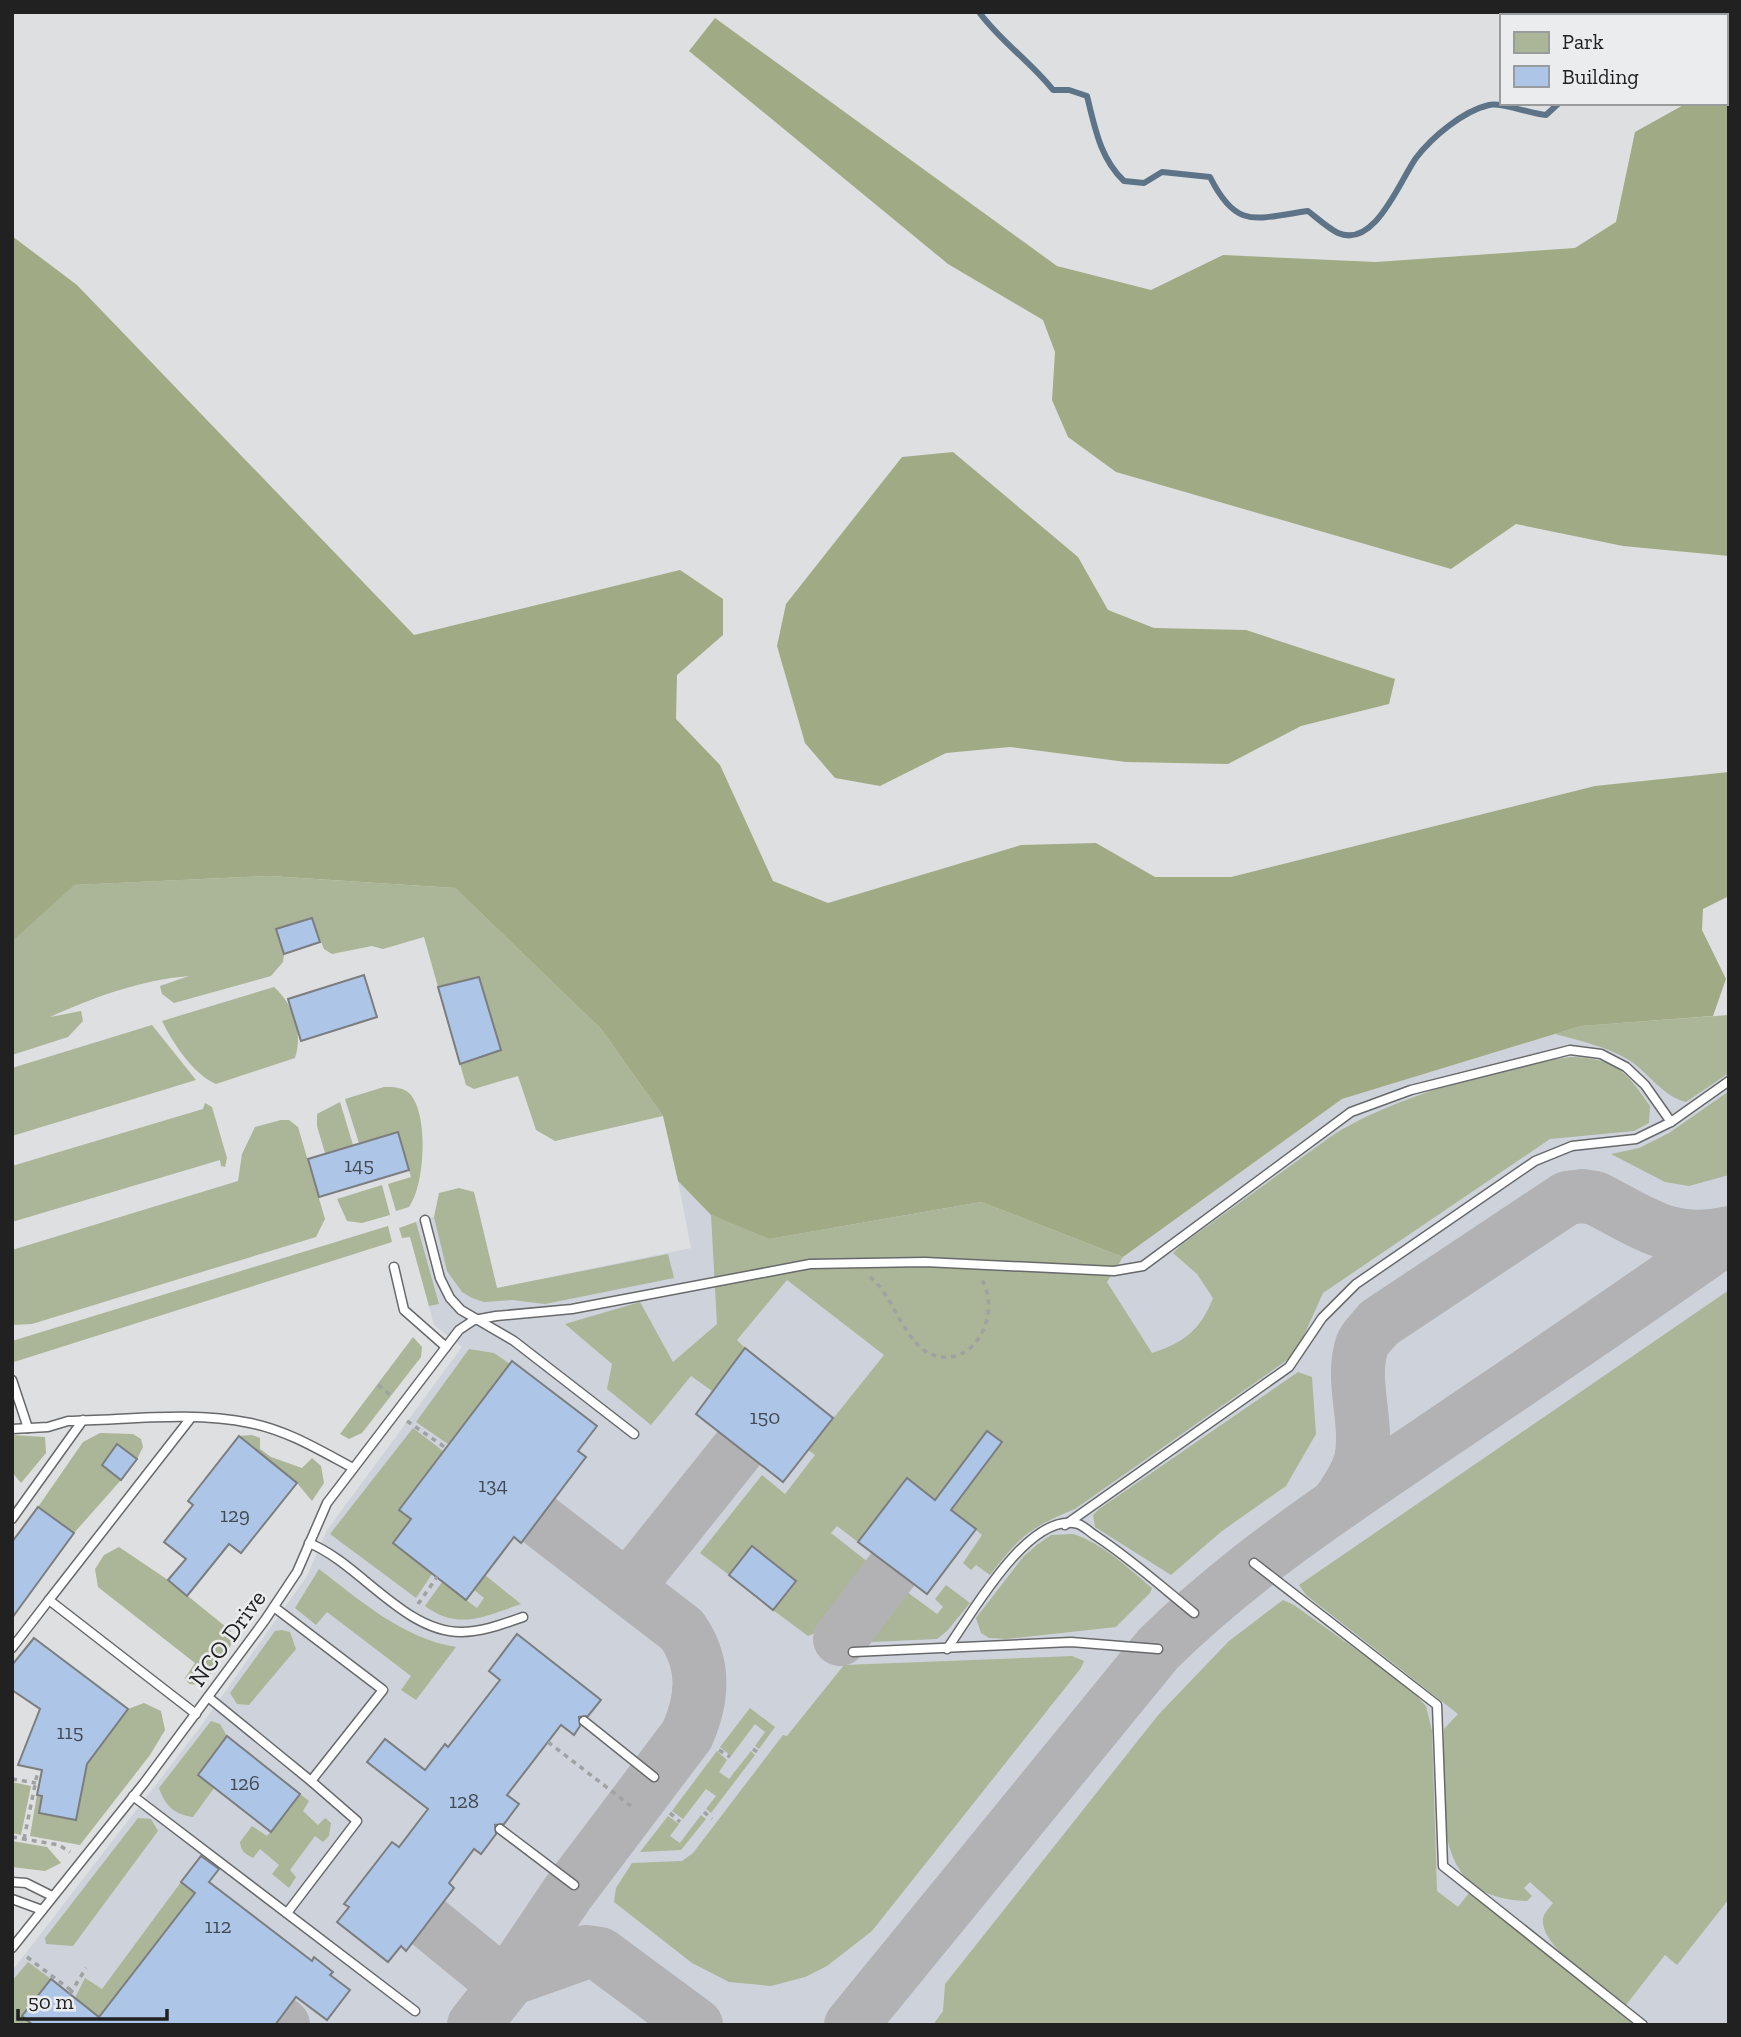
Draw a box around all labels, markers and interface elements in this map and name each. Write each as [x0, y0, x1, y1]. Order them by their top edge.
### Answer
legend [1500, 14, 1727, 105]
text: Park [1562, 29, 1604, 54]
text: Building [1562, 64, 1639, 89]
house number: 145 [344, 1152, 374, 1177]
house number: 150 [750, 1404, 780, 1429]
house number: 134 [478, 1472, 508, 1497]
house number: 129 [220, 1502, 250, 1527]
street label: NCO Drive [182, 1584, 272, 1692]
house number: 115 [57, 1719, 83, 1744]
house number: 126 [230, 1770, 260, 1795]
house number: 128 [449, 1788, 479, 1813]
house number: 112 [205, 1913, 232, 1938]
scale bar [18, 1978, 166, 2022]
text: 50 m [28, 1989, 74, 2014]

